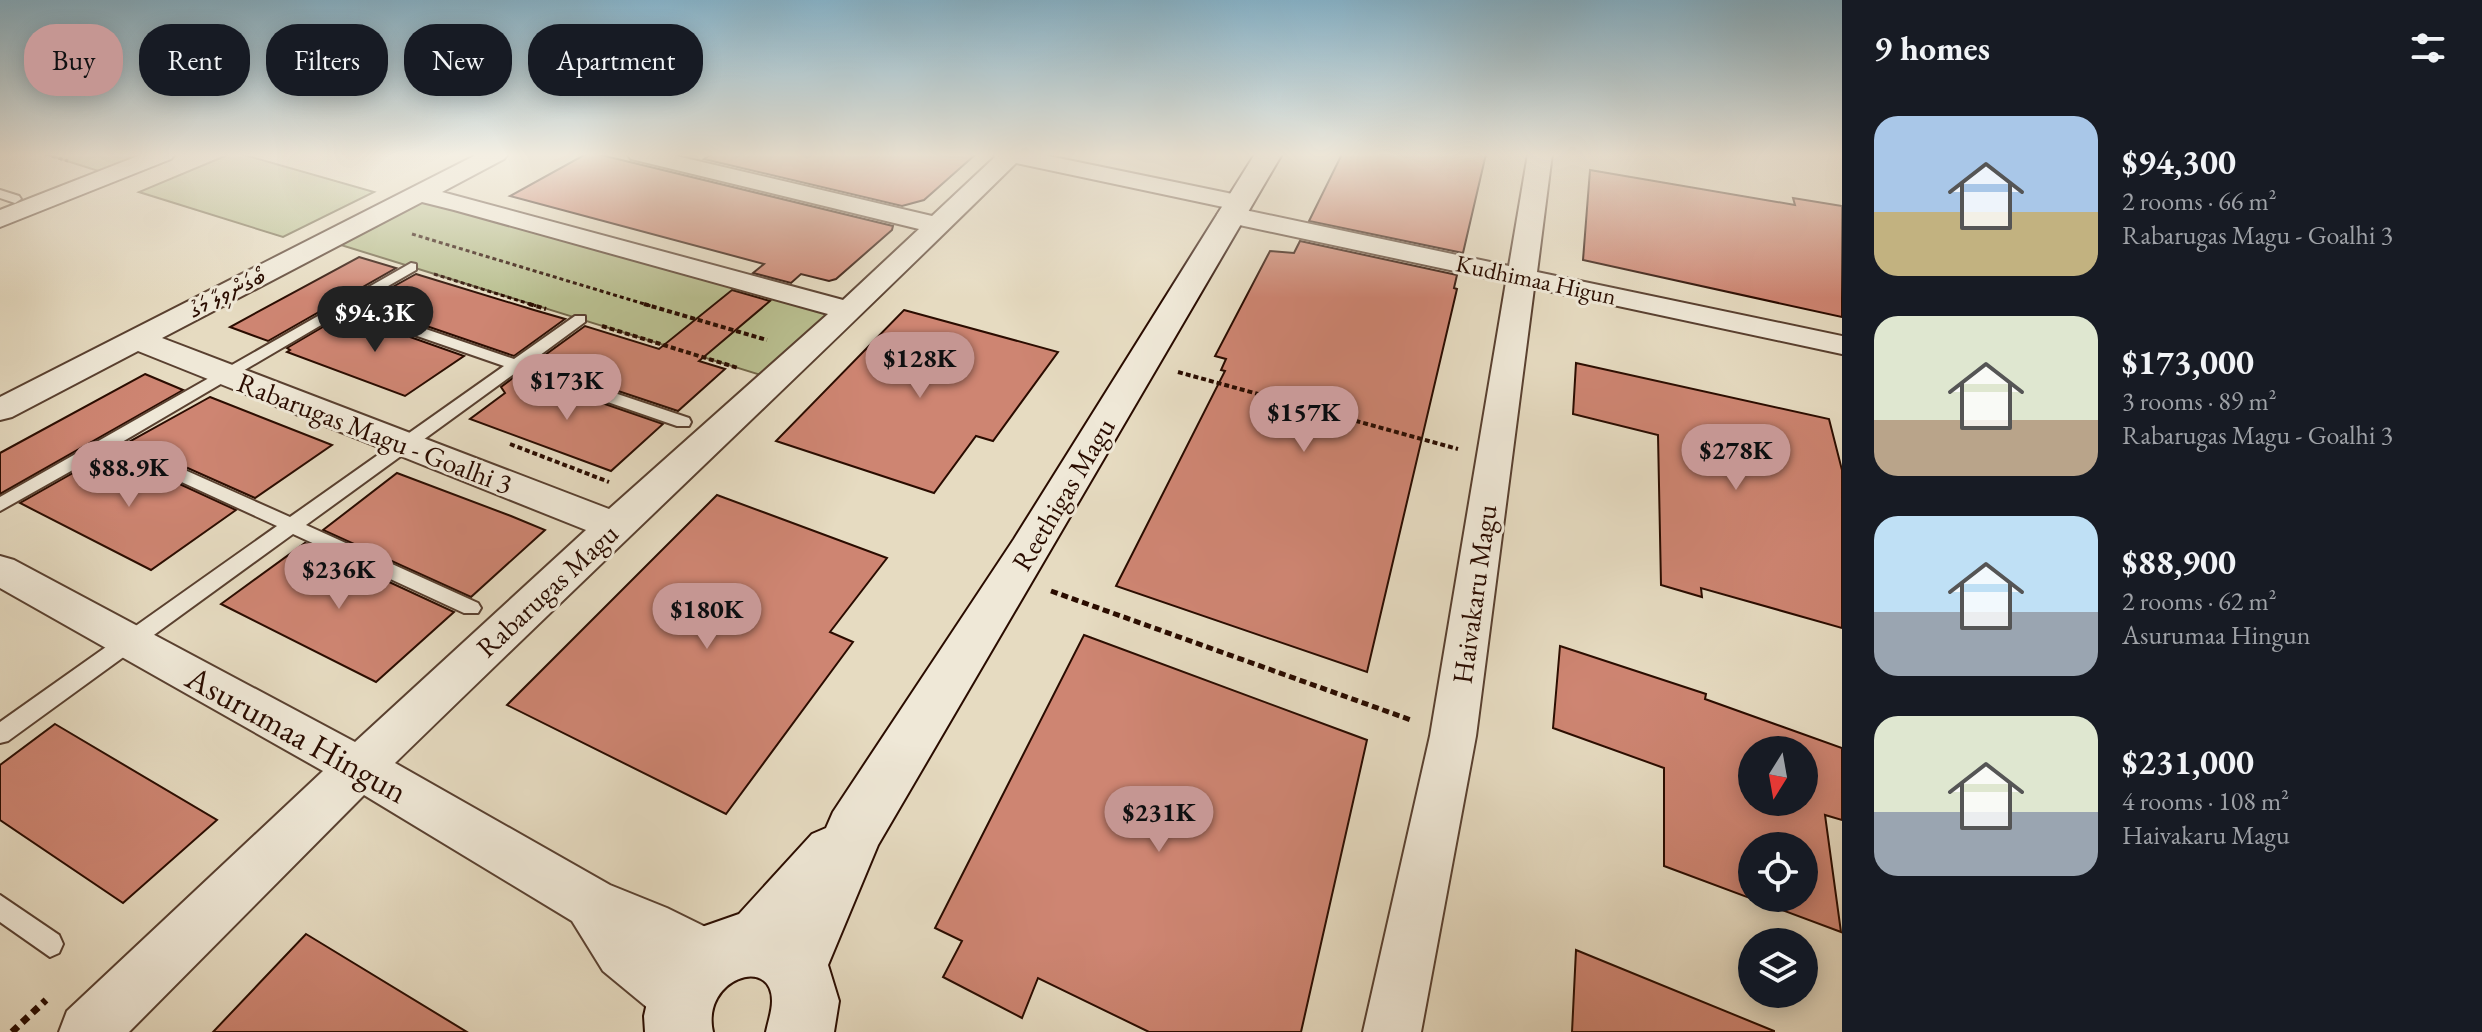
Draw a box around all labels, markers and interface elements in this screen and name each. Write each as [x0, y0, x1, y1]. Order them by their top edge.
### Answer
chip: Buy [24, 24, 123, 96]
chip: Rent [139, 24, 250, 96]
chip: Filters [266, 24, 388, 96]
chip: New [404, 24, 512, 96]
chip: Apartment [528, 24, 703, 96]
text: 9 homes [1874, 26, 1990, 70]
icon: filters [2406, 26, 2450, 70]
text: $94,300 [2122, 140, 2236, 184]
icon: home [1938, 148, 2034, 244]
text: 2 rooms · 66 m² [2122, 184, 2277, 218]
text: Rabarugas Magu - Goalhi 3 [2122, 218, 2393, 252]
street label: Kudhimaa Higun [1453, 247, 1619, 312]
street label: ބޯގަންވިލާ މަގު [182, 260, 271, 326]
pin: $94.3K [310, 286, 440, 354]
text: $94.3K [335, 295, 415, 329]
pin: $128K [864, 332, 976, 400]
text: $173,000 [2122, 340, 2254, 384]
text: $128K [883, 341, 957, 375]
icon: home [1938, 348, 2034, 444]
pin: $173K [511, 354, 623, 422]
text: $173K [530, 363, 604, 397]
street label: Rabarugas Magu - Goalhi 3 [232, 364, 518, 502]
text: 3 rooms · 89 m² [2122, 384, 2277, 418]
pin: $157K [1248, 386, 1360, 454]
text: $157K [1267, 395, 1341, 429]
street label: Reethigas Magu [1003, 411, 1123, 577]
text: Rabarugas Magu - Goalhi 3 [2122, 418, 2393, 452]
pin: $278K [1680, 424, 1792, 492]
text: $278K [1699, 433, 1773, 467]
pin: $88.9K [64, 441, 194, 509]
text: $88.9K [89, 450, 169, 484]
street label: Haivakaru Magu [1444, 502, 1504, 686]
street label: Rabarugas Magu [469, 515, 626, 665]
text: $88,900 [2122, 540, 2236, 584]
pin: $236K [283, 543, 395, 611]
icon: home [1938, 548, 2034, 644]
text: $236K [302, 552, 376, 586]
pin: $180K [651, 583, 763, 651]
text: 2 rooms · 62 m² [2122, 584, 2277, 618]
text: $180K [670, 592, 744, 626]
text: Asurumaa Hingun [2122, 618, 2311, 652]
street label: Asurumaa Hingun [178, 655, 416, 813]
north arrow [1738, 736, 1818, 816]
map controls [1738, 736, 1818, 1008]
text: $231,000 [2122, 740, 2254, 784]
icon: home [1938, 748, 2034, 844]
text: 4 rooms · 108 m² [2122, 784, 2289, 818]
pin: $231K [1103, 786, 1215, 854]
text: $231K [1122, 795, 1196, 829]
text: Haivakaru Magu [2122, 818, 2290, 852]
button: locate [1738, 832, 1818, 912]
button: layers [1738, 928, 1818, 1008]

